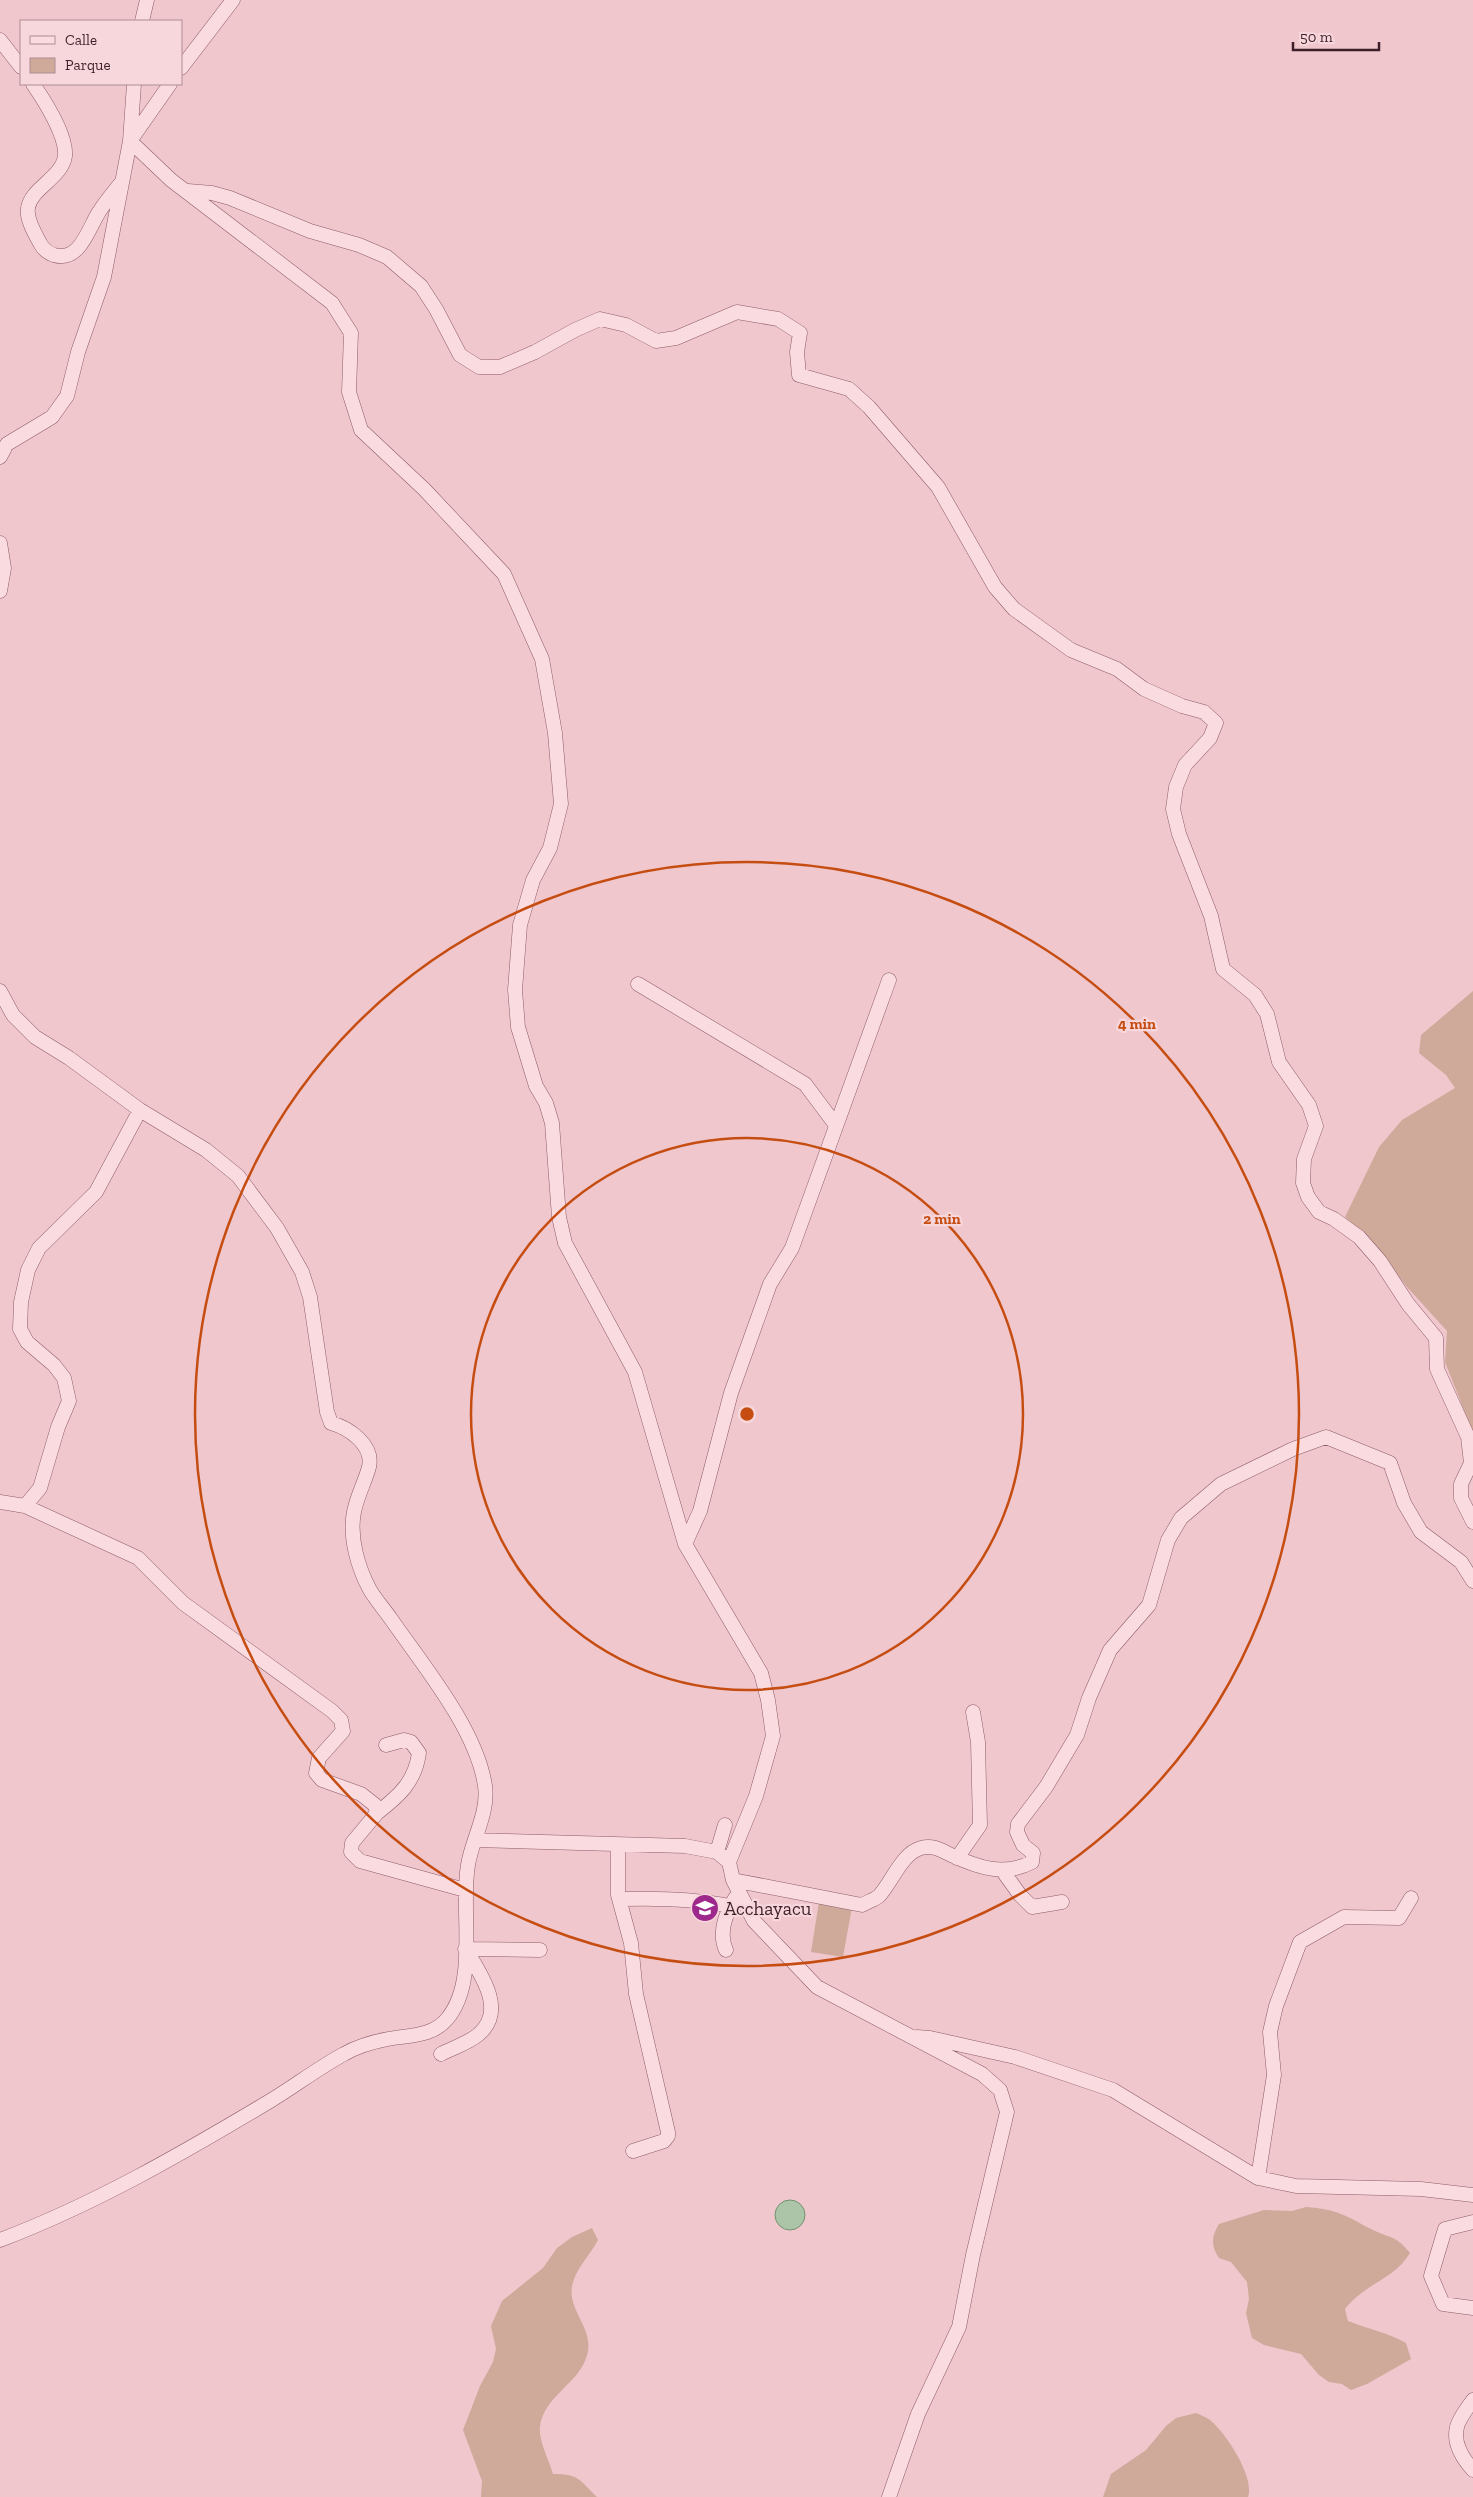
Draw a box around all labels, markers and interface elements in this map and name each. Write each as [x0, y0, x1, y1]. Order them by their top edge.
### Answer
legend [20, 20, 182, 85]
scale bar [1293, 20, 1379, 52]
text: 50 m [1300, 28, 1333, 46]
text: Calle [65, 31, 97, 49]
text: Parque [65, 56, 111, 74]
text: 4 min [1118, 1015, 1156, 1033]
text: 2 min [923, 1210, 961, 1228]
centre of rings [738, 1405, 756, 1423]
school or university icon: Acchayacu [690, 1893, 720, 1923]
place label: Acchayacu [724, 1897, 812, 1920]

